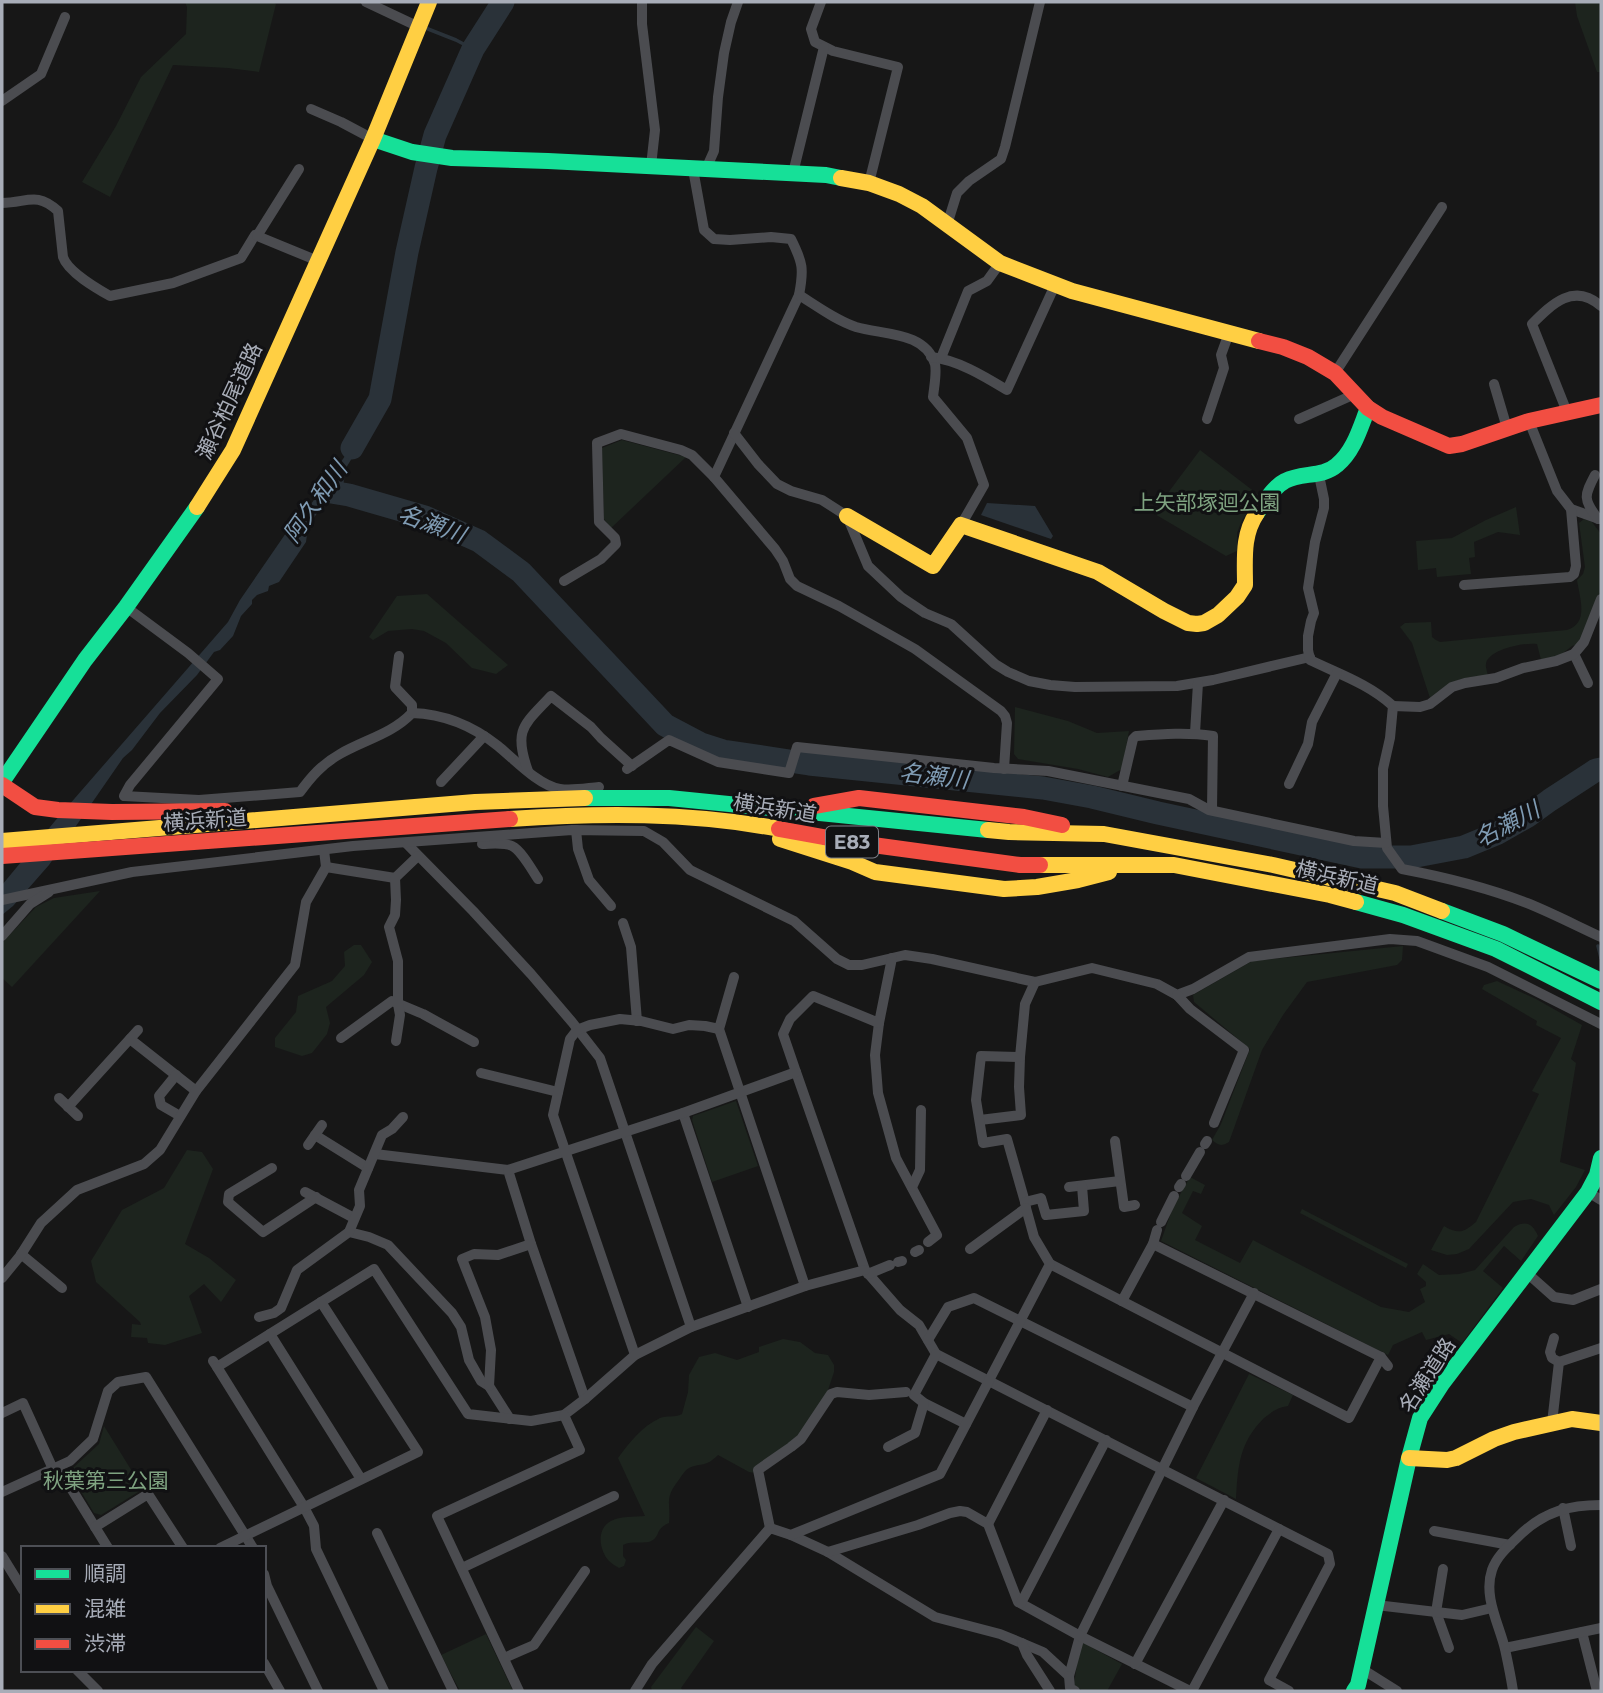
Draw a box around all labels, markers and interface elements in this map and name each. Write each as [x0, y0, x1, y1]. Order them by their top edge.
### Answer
street label: 瀬谷柏尾道路 [191, 339, 267, 463]
water label: 阿久和川 [277, 454, 355, 548]
park label: 上矢部塚迴公園 [1134, 490, 1281, 515]
water label: 名瀬川 [395, 499, 472, 550]
water label: 名瀬川 [898, 758, 973, 794]
street label: 横浜新道 [732, 789, 818, 827]
water label: 名瀬川 [1470, 794, 1547, 853]
street label: 横浜新道 [162, 805, 248, 835]
road number: E83 [826, 827, 878, 858]
street label: 横浜新道 [1293, 855, 1381, 899]
street label: 名瀬道路 [1394, 1333, 1460, 1417]
park label: 秋葉第三公園 [43, 1468, 169, 1493]
legend [21, 1546, 266, 1672]
text: 順調 [84, 1561, 126, 1586]
text: 混雑 [84, 1596, 126, 1621]
text: 渋滞 [84, 1631, 126, 1656]

